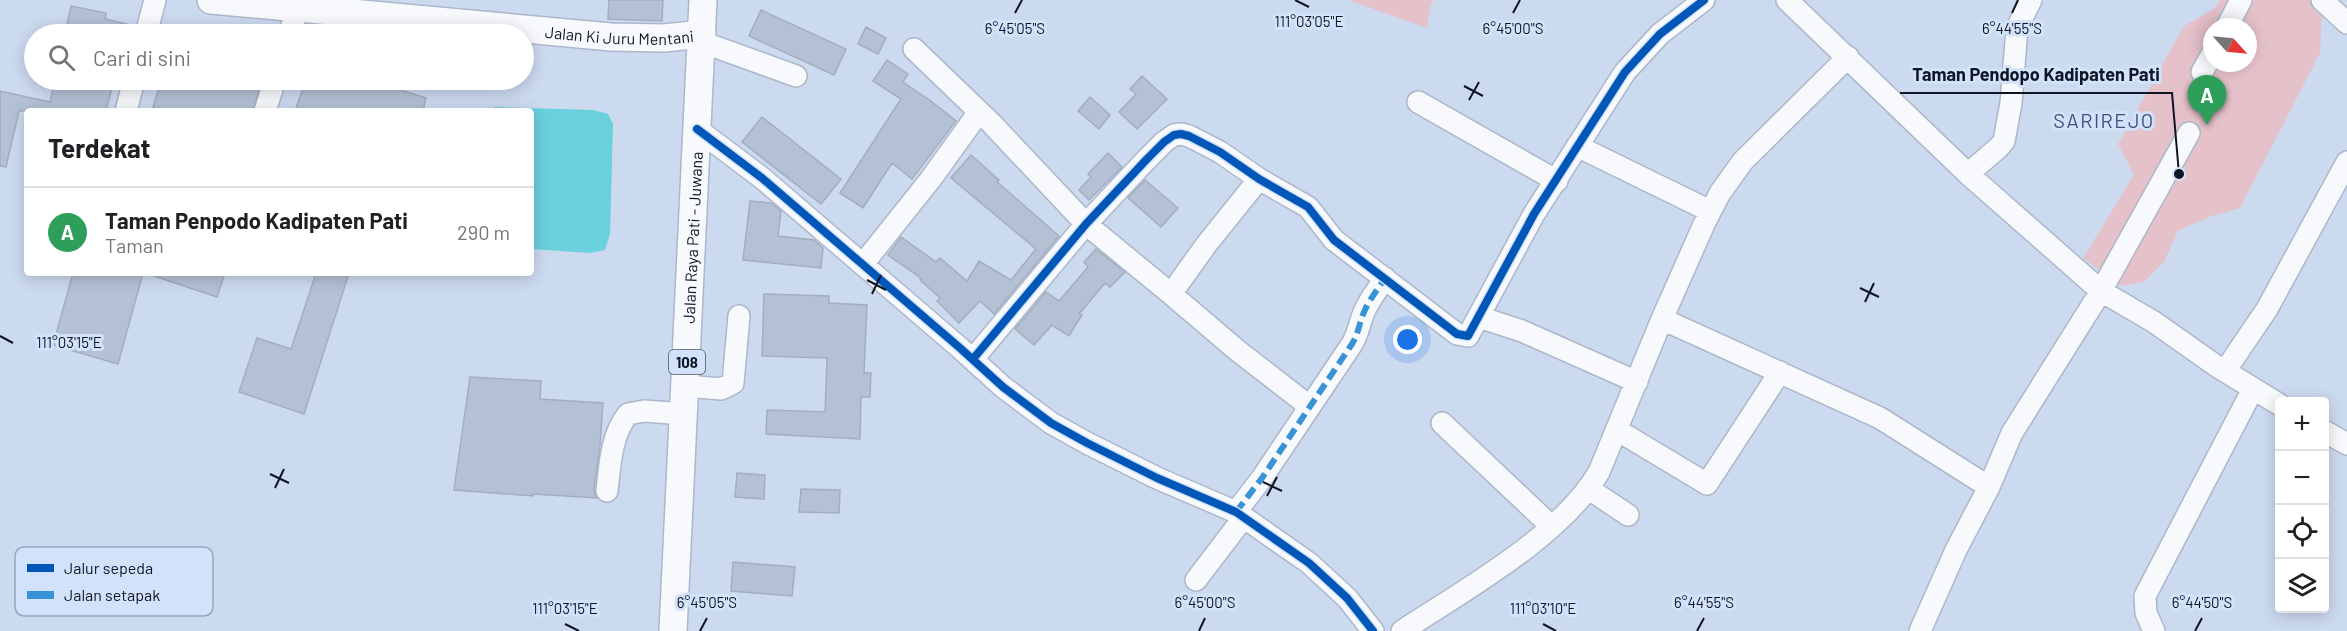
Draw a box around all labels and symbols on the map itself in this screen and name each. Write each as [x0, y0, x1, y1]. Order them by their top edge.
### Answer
text: 111°03'05"E [1275, 12, 1343, 30]
north arrow [2203, 18, 2257, 72]
text: 6°45'05"S [985, 19, 1045, 37]
text: 6°45'00"S [1482, 19, 1544, 37]
text: 6°44'55"S [1982, 19, 2042, 37]
street label: Jalan Ki Juru Mentani [544, 21, 695, 48]
callout: Taman Pendopo Kadipaten Pati [1900, 57, 2172, 93]
text: Taman Pendopo Kadipaten Pati [1912, 63, 2160, 85]
pin: A [2188, 76, 2226, 125]
district label: SARIREJO [2053, 108, 2155, 132]
street label: Jalan Raya Pati - Juwana [678, 151, 705, 324]
your location [1393, 325, 1422, 354]
text: 111°03'15"E [36, 333, 102, 351]
road number: 108 [669, 350, 705, 374]
legend [15, 547, 213, 616]
text: Jalur sepeda [64, 558, 153, 577]
text: Jalan setapak [64, 585, 160, 604]
text: 6°45'05"S [677, 593, 737, 611]
text: 6°45'00"S [1174, 593, 1236, 611]
text: 6°44'55"S [1674, 593, 1734, 611]
text: 6°44'50"S [2172, 593, 2232, 611]
text: 111°03'15"E [532, 599, 598, 617]
text: 111°03'10"E [1510, 599, 1576, 617]

